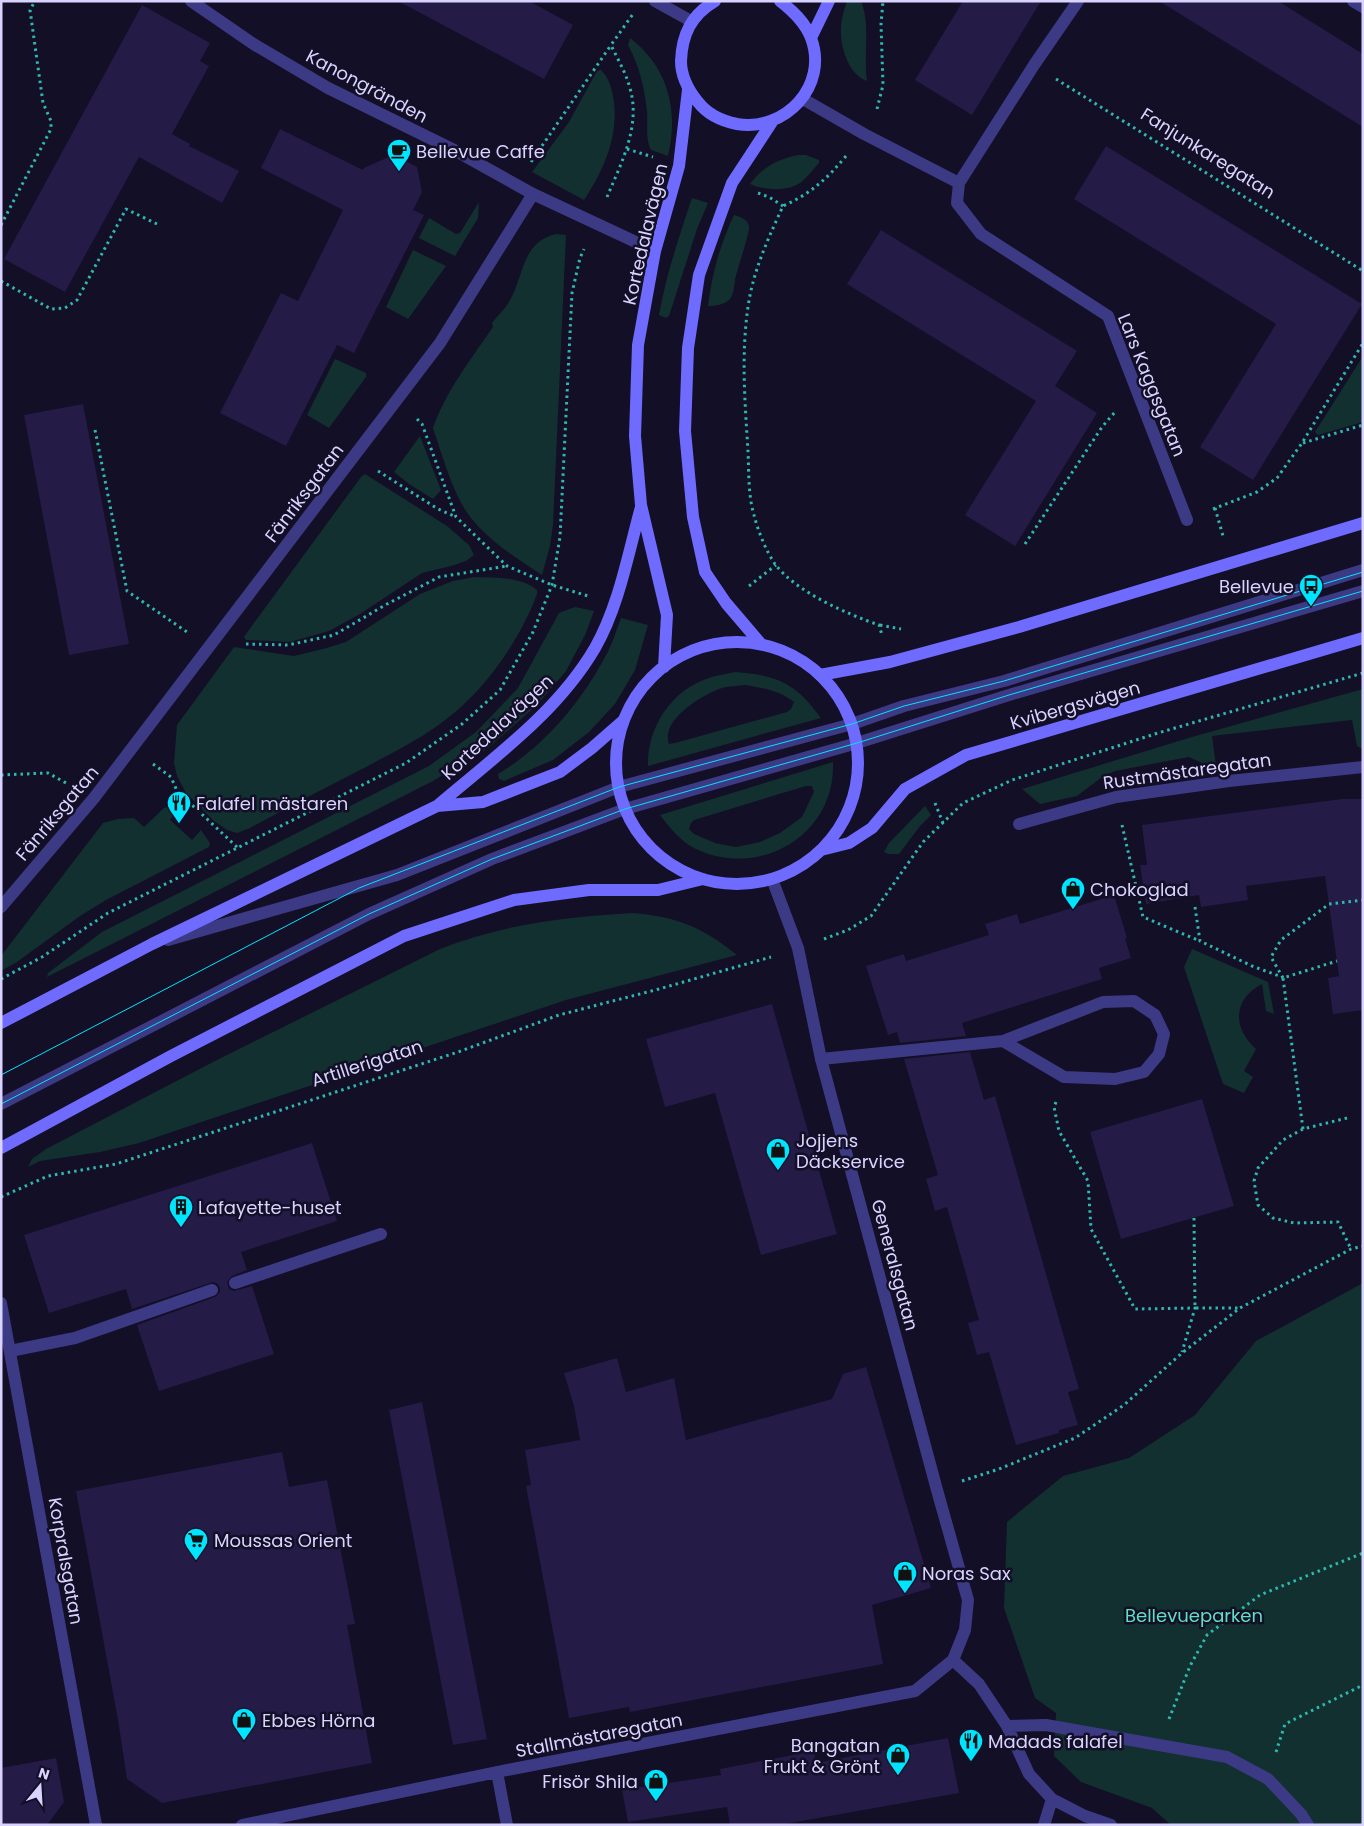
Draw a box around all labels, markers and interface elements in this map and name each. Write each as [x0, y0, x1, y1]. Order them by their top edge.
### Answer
street label: Kanongränden [302, 43, 432, 129]
street label: Fanjunkaregatan [1136, 102, 1280, 204]
cafe icon: Bellevue Caffe [386, 138, 412, 172]
place label: Bellevue Caffe [416, 139, 545, 164]
street label: Kortedalavägen [617, 161, 673, 307]
street label: Lars Kaggsgatan [1112, 310, 1192, 460]
street label: Fänriksgatan [259, 439, 349, 547]
bus stop icon: Bellevue [1298, 573, 1324, 607]
place label: Bellevue [1219, 574, 1294, 599]
street label: Kortedalavägen [436, 668, 558, 786]
street label: Kvibergsvägen [1007, 675, 1143, 735]
street label: Rustmästaregatan [1101, 747, 1273, 795]
street label: Fänriksgatan [10, 760, 104, 866]
restaurant icon: Falafel mästaren [166, 790, 192, 824]
place label: Falafel mästaren [196, 791, 348, 816]
shop icon: Chokoglad [1060, 876, 1086, 910]
place label: Chokoglad [1090, 877, 1189, 902]
street label: Artillerigatan [308, 1033, 426, 1093]
place label: Jojjens Däckservice [796, 1128, 905, 1174]
shop icon: Jojjens Däckservice [765, 1137, 791, 1171]
building icon: Lafayette-huset [168, 1194, 194, 1228]
place label: Lafayette-huset [198, 1195, 342, 1220]
street label: Generalsgatan [865, 1196, 925, 1334]
street label: Korpralsgatan [43, 1496, 89, 1626]
supermarket icon: Moussas Orient [183, 1527, 209, 1561]
place label: Moussas Orient [214, 1528, 352, 1553]
shop icon: Noras Sax [892, 1560, 918, 1594]
place label: Noras Sax [922, 1561, 1011, 1586]
park label: Bellevueparken [1125, 1603, 1263, 1628]
shop icon: Ebbes Hörna [231, 1707, 257, 1741]
street label: Stallmästaregatan [513, 1707, 685, 1763]
place label: Ebbes Hörna [262, 1708, 375, 1733]
restaurant icon: Madads falafel [958, 1728, 984, 1762]
place label: Madads falafel [988, 1729, 1123, 1754]
place label: Bangatan Frukt & Grönt [764, 1733, 880, 1779]
shop icon: Bangatan Frukt & Grönt [885, 1742, 911, 1776]
north arrow [15, 1761, 65, 1811]
text: N [36, 1762, 52, 1785]
shop icon: Frisör Shila [643, 1768, 669, 1802]
place label: Frisör Shila [542, 1769, 638, 1794]

